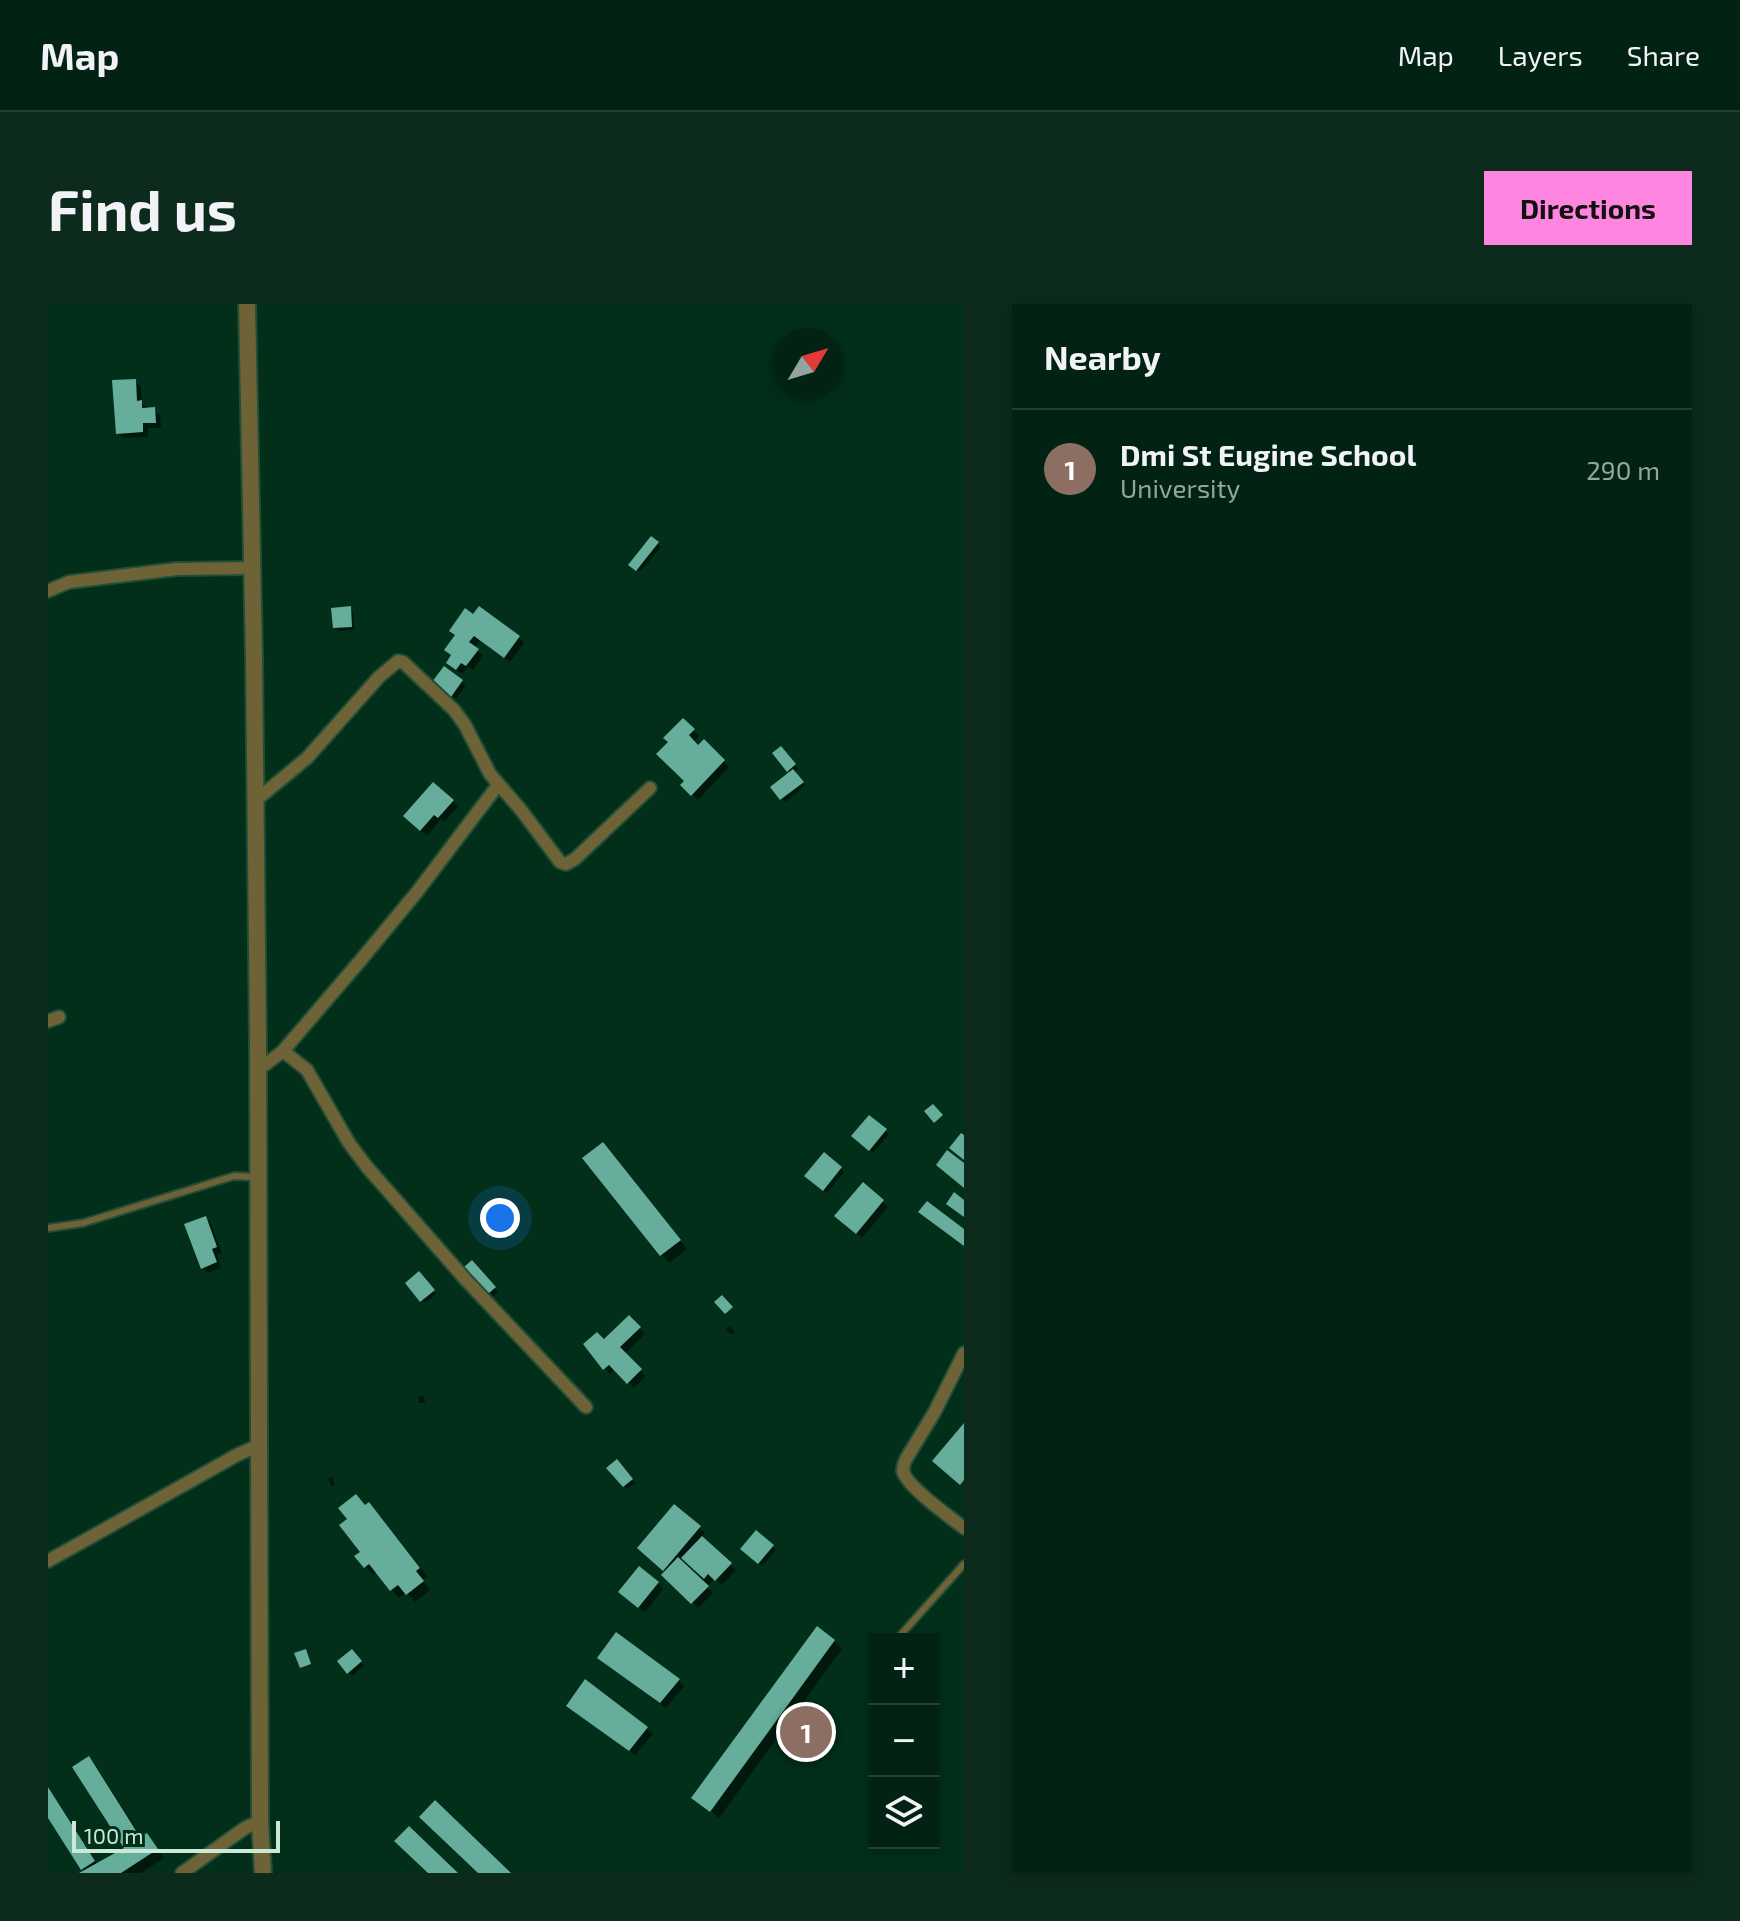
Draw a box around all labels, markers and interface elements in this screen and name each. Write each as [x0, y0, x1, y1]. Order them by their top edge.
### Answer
text: Map [40, 32, 119, 78]
text: Map [1398, 38, 1454, 72]
text: Layers [1498, 38, 1583, 72]
text: Share [1627, 38, 1700, 72]
button: Directions [1484, 171, 1692, 245]
text: Find us [48, 175, 237, 242]
north arrow [772, 328, 844, 400]
text: Nearby [1044, 336, 1161, 377]
text: Dmi St Eugine School [1120, 436, 1416, 472]
text: 1 [1064, 454, 1076, 485]
text: 290 m [1586, 454, 1660, 485]
text: University [1120, 472, 1240, 503]
your location [480, 1198, 520, 1238]
map controls [868, 1633, 940, 1849]
button: + [868, 1633, 940, 1705]
pin: 1 [780, 1702, 832, 1762]
button: − [868, 1705, 940, 1777]
button: layers [868, 1777, 940, 1849]
scale bar [72, 1817, 280, 1853]
text: 100 m [84, 1822, 143, 1848]

